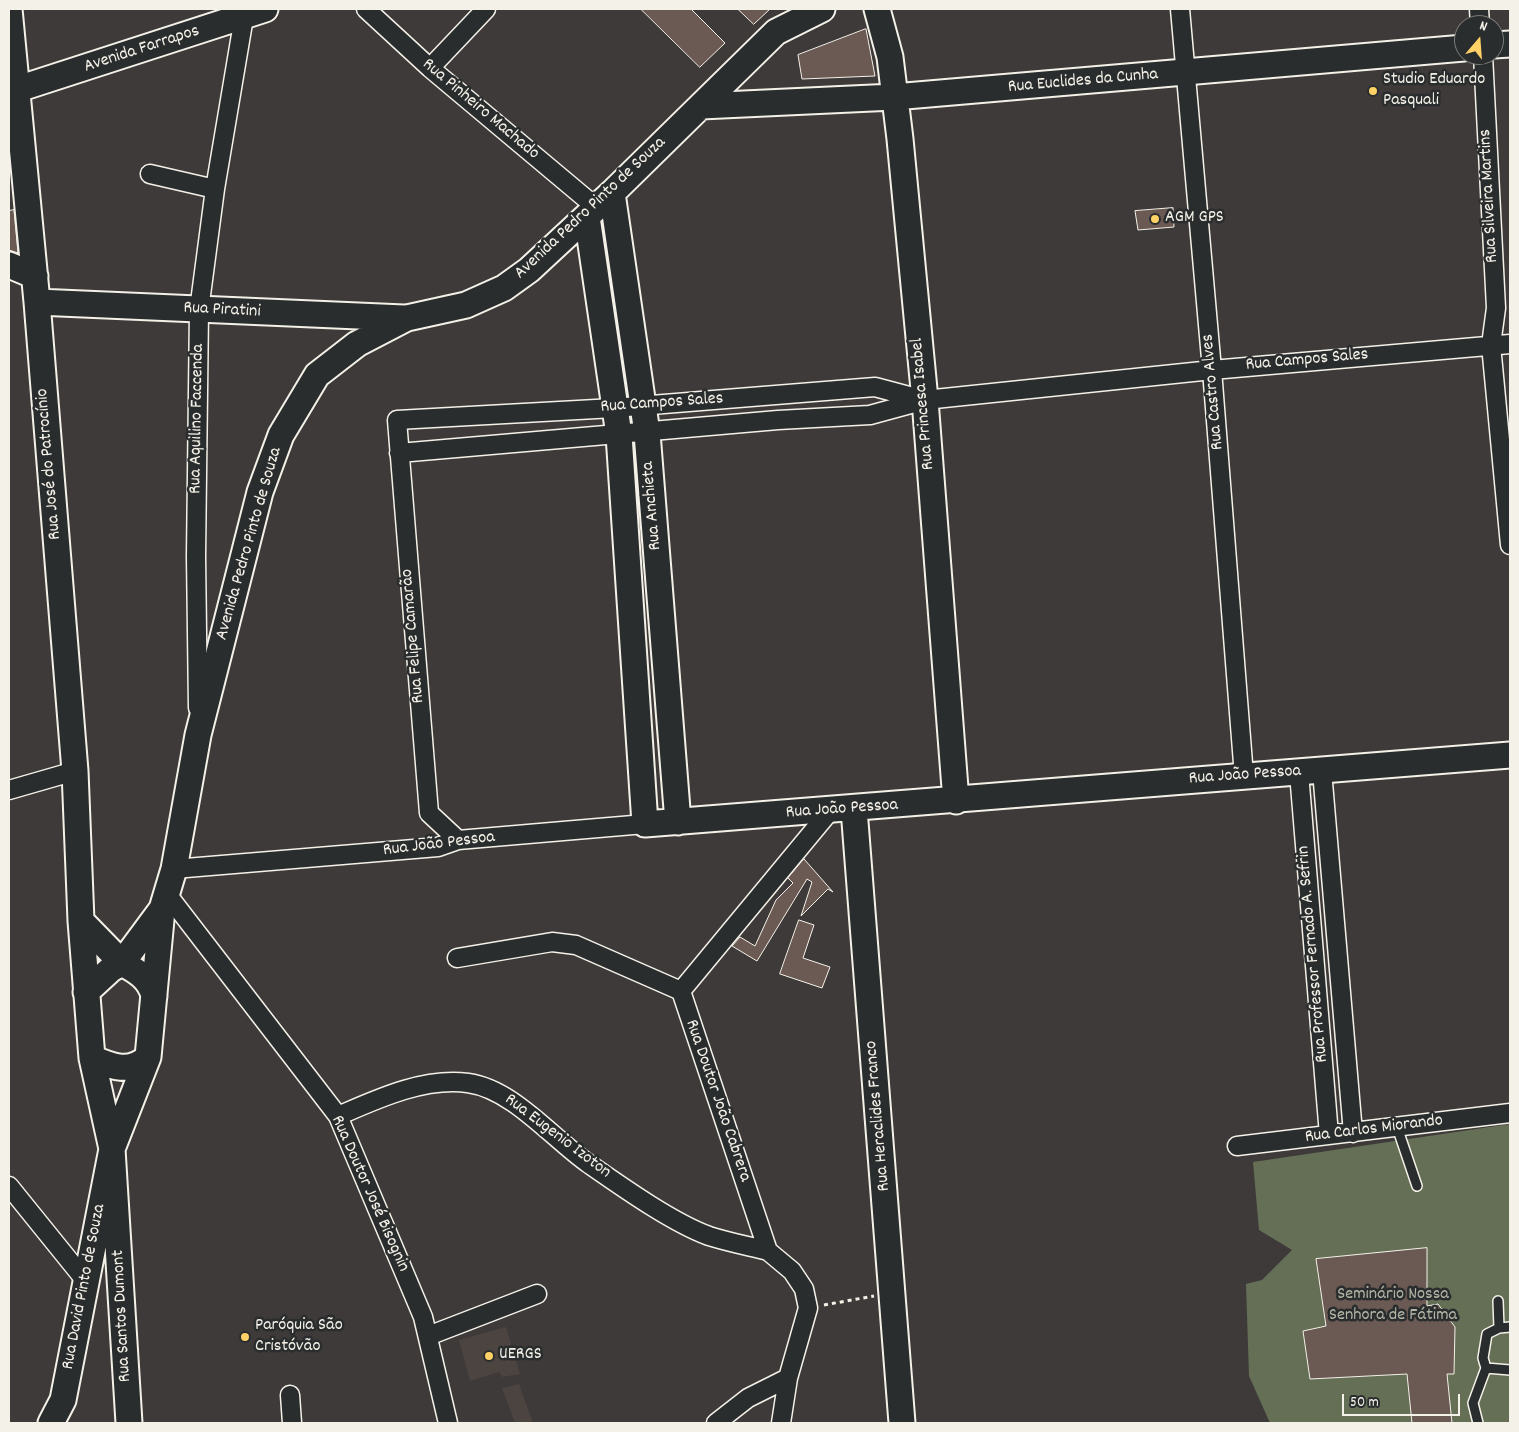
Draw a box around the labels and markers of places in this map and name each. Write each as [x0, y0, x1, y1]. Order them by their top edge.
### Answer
place label: Studio Eduardo Pasquali [1383, 70, 1485, 112]
marker: Studio Eduardo Pasquali [1367, 85, 1379, 97]
place label: AGM GPS [1165, 208, 1224, 230]
marker: AGM GPS [1149, 213, 1161, 225]
place label: Paróquia São Cristóvão [255, 1316, 343, 1358]
marker: Paróquia São Cristóvão [239, 1331, 251, 1343]
place label: UERGS [499, 1345, 542, 1367]
marker: UERGS [483, 1350, 495, 1362]

